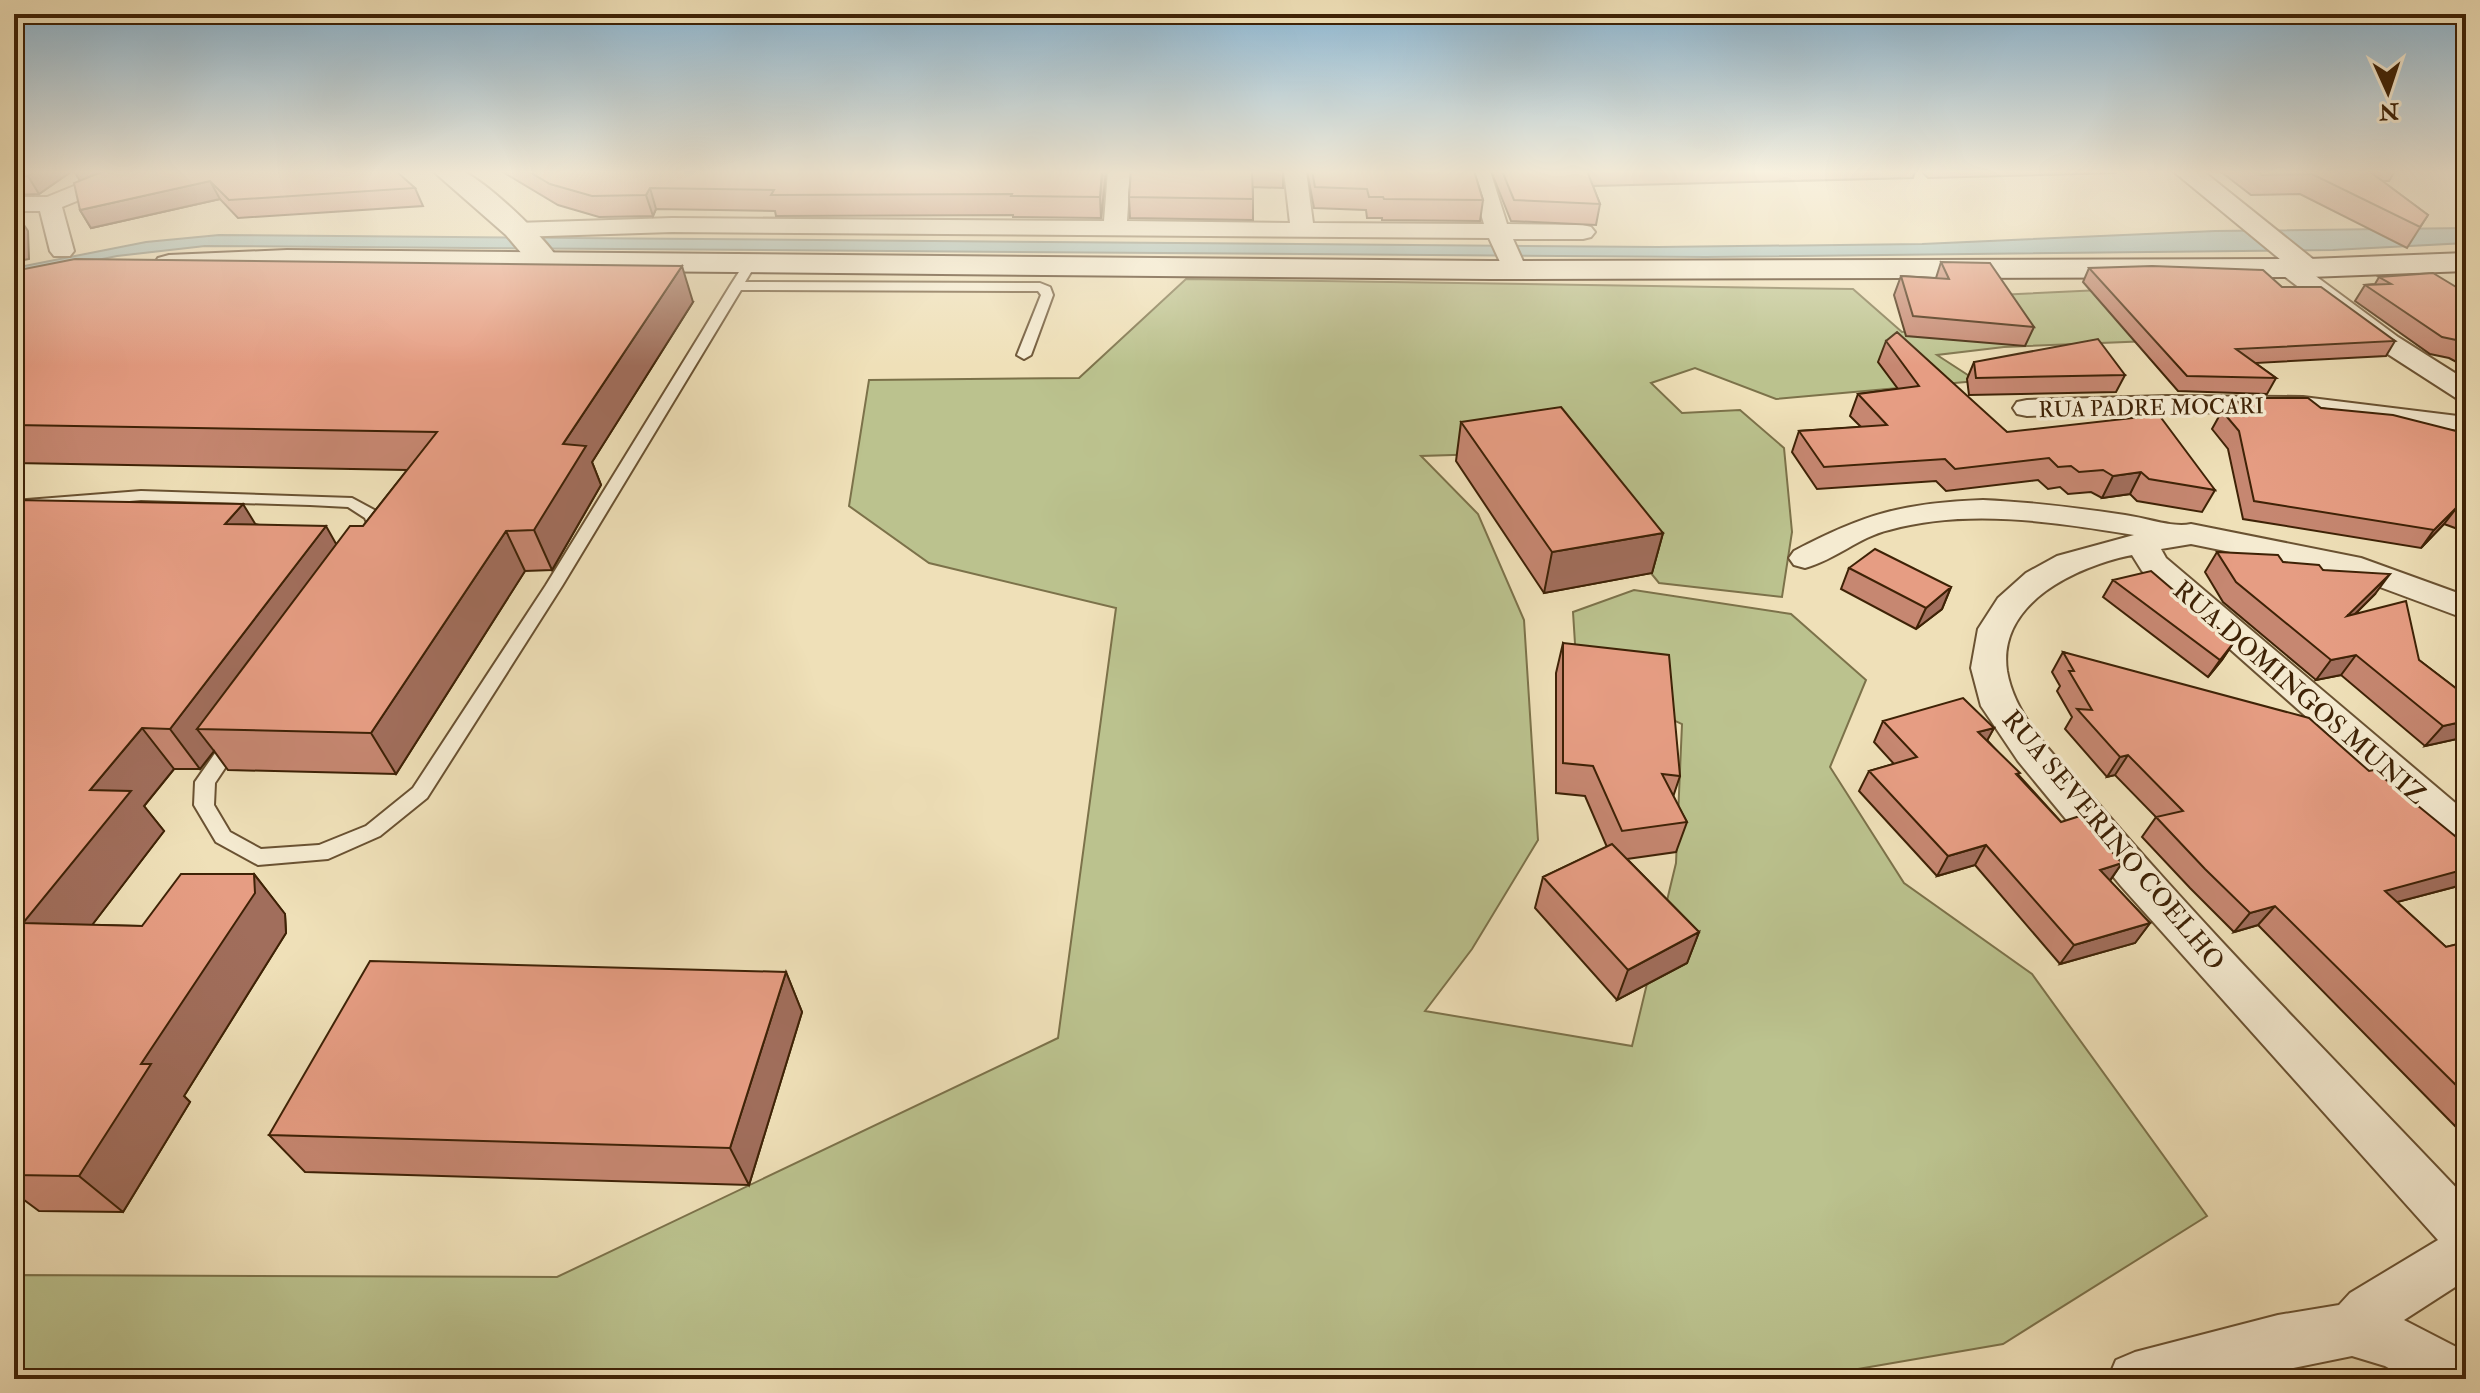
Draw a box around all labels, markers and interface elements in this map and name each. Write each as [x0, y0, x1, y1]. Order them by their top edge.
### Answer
north arrow [2348, 52, 2428, 132]
text: N [2378, 96, 2401, 125]
street label: RUA PADRE MOCARI [2038, 392, 2264, 424]
street label: RUA DOMINGOS MUNIZ [2166, 574, 2432, 811]
street label: RUA SEVERINO COELHO [1995, 704, 2231, 977]

